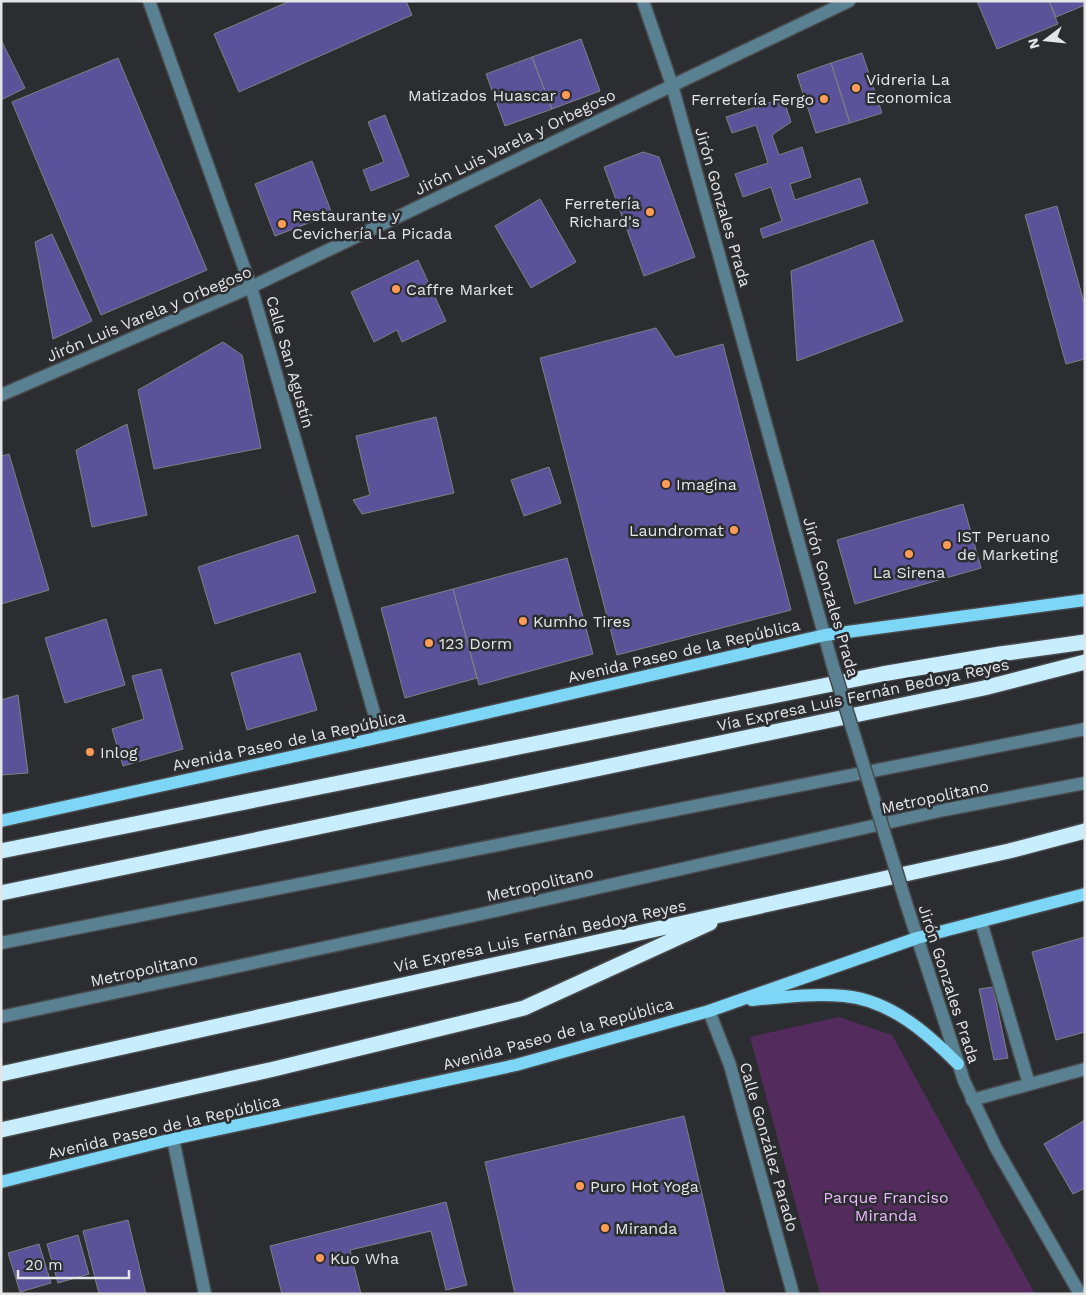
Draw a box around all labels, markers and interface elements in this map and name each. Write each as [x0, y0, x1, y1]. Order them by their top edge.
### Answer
north arrow [1021, 15, 1071, 65]
text: N [1024, 36, 1043, 51]
place label: Vidreria La Economica [866, 70, 952, 107]
marker: Vidreria La Economica [850, 82, 862, 94]
street label: Jirón Luis Varela y Orbegoso [411, 85, 619, 199]
place label: Matizados Huascar [408, 86, 556, 105]
marker: Matizados Huascar [560, 89, 572, 101]
place label: Ferretería Fergo [691, 90, 814, 109]
marker: Ferretería Fergo [818, 93, 830, 105]
street label: Jirón Gonzales Prada [691, 125, 755, 289]
place label: Ferretería Richard's [564, 194, 640, 231]
place label: Restaurante y Cevichería La Picada [292, 206, 452, 243]
marker: Ferretería Richard's [644, 206, 656, 218]
marker: Restaurante y Cevichería La Picada [276, 218, 288, 230]
street label: Jirón Luis Varela y Orbegoso [44, 262, 254, 366]
place label: Caffre Market [406, 280, 513, 299]
marker: Caffre Market [390, 283, 402, 295]
street label: Calle San Agustín [262, 294, 318, 430]
place label: Imagina [676, 475, 737, 494]
marker: Imagina [660, 478, 672, 490]
street label: Jirón Gonzales Prada [799, 515, 863, 679]
place label: Laundromat [629, 521, 724, 540]
marker: Laundromat [728, 524, 740, 536]
place label: IST Peruano de Marketing [957, 527, 1059, 564]
marker: IST Peruano de Marketing [941, 539, 953, 551]
marker: La Sirena [903, 548, 915, 560]
place label: La Sirena [873, 563, 945, 582]
place label: Kumho Tires [533, 612, 630, 631]
marker: Kumho Tires [517, 615, 529, 627]
street label: Avenida Paseo de la República [566, 615, 802, 687]
place label: 123 Dorm [439, 634, 512, 653]
marker: 123 Dorm [423, 637, 435, 649]
street label: Vía Expresa Luis Fernán Bedoya Reyes [715, 655, 1011, 735]
street label: Avenida Paseo de la República [171, 707, 407, 775]
place label: Inlog [100, 743, 138, 762]
marker: Inlog [84, 746, 96, 758]
street label: Metropolitano [880, 776, 990, 818]
street label: Metropolitano [485, 862, 595, 906]
street label: Vía Expresa Luis Fernán Bedoya Reyes [392, 896, 688, 976]
street label: Jirón Gonzales Prada [914, 902, 984, 1066]
street label: Metropolitano [89, 949, 199, 991]
street label: Avenida Paseo de la República [441, 994, 675, 1074]
street label: Calle González Parado [736, 1060, 802, 1234]
street label: Avenida Paseo de la República [46, 1091, 282, 1163]
place label: Puro Hot Yoga [590, 1177, 699, 1196]
marker: Puro Hot Yoga [574, 1180, 586, 1192]
park label: Parque Franciso Miranda [823, 1188, 949, 1225]
place label: Miranda [615, 1219, 677, 1238]
marker: Miranda [599, 1222, 611, 1234]
scale bar [18, 1248, 129, 1280]
place label: Kuo Wha [330, 1249, 399, 1268]
marker: Kuo Wha [314, 1252, 326, 1264]
text: 20 m [25, 1256, 63, 1274]

